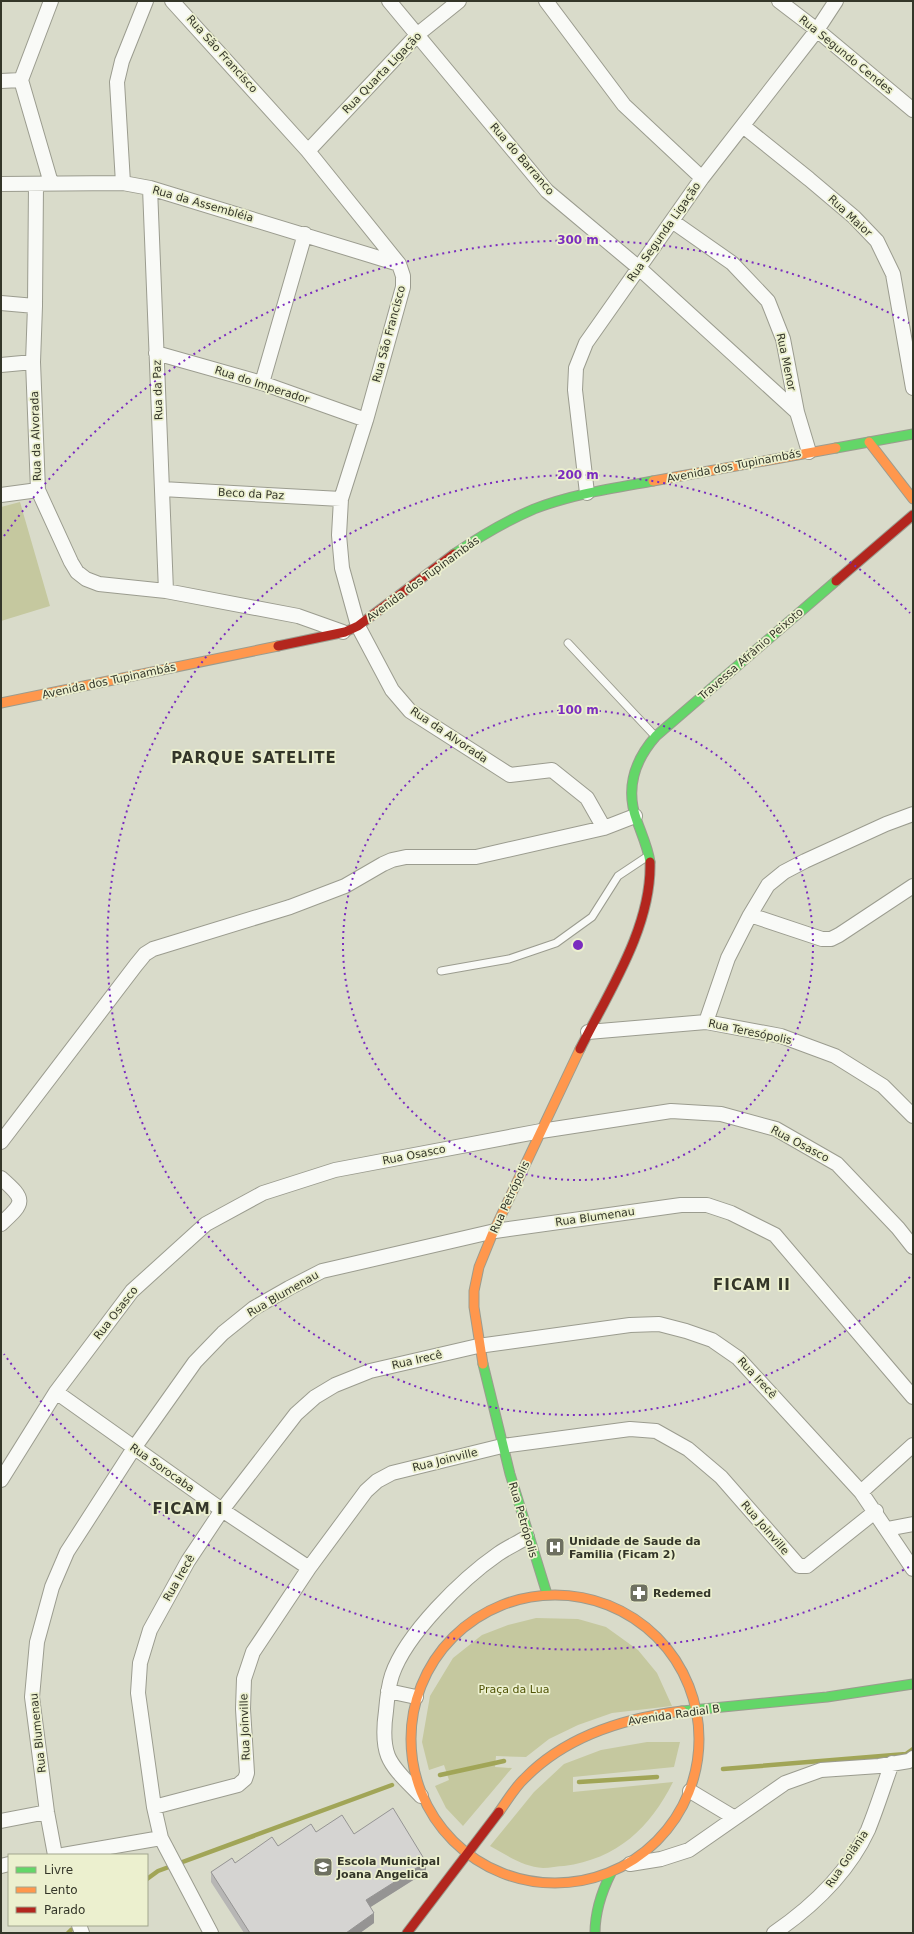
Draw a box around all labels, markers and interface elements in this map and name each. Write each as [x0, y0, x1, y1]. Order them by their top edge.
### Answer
street label: Rua São Francisco [184, 13, 260, 96]
street label: Rua Segundo Cendes [796, 13, 896, 97]
street label: Rua Quarta Ligação [340, 29, 424, 116]
street label: Rua do Barranco [487, 120, 557, 198]
street label: Rua Segunda Ligação [625, 179, 704, 284]
street label: Rua da Assembléia [151, 183, 255, 225]
street label: Rua Maior [825, 193, 875, 240]
text: 300 m [557, 233, 599, 247]
street label: Rua São Francisco [370, 284, 408, 384]
street label: Rua Menor [774, 332, 799, 393]
street label: Rua da Paz [150, 359, 166, 420]
street label: Rua do Imperador [213, 364, 311, 407]
street label: Rua da Alvorada [28, 391, 44, 481]
street label: Avenida dos Tupinambás [666, 447, 802, 485]
text: 200 m [557, 468, 599, 482]
street label: Beco da Paz [217, 486, 285, 502]
street label: Avenida dos Tupinambás [364, 534, 482, 624]
street label: Travessa Afrânio Peixoto [695, 605, 806, 703]
street label: Avenida dos Tupinambás [41, 660, 177, 702]
text: 100 m [557, 703, 599, 717]
street label: Rua da Alvorada [408, 704, 490, 766]
district label: PARQUE SATELITE [171, 749, 337, 767]
centre of rings [571, 938, 585, 952]
street label: Rua Teresópolis [707, 1017, 793, 1047]
street label: Rua Osasco [769, 1123, 832, 1165]
street label: Rua Osasco [381, 1142, 447, 1167]
street label: Rua Petrópolis [488, 1159, 533, 1235]
street label: Rua Blumenau [554, 1205, 636, 1229]
street label: Rua Blumenau [245, 1268, 321, 1320]
district label: FICAM II [713, 1276, 791, 1294]
street label: Rua Osasco [91, 1284, 141, 1342]
street label: Rua Irecê [390, 1348, 444, 1372]
street label: Rua Irecê [735, 1355, 779, 1401]
street label: Rua Sorocaba [127, 1441, 197, 1495]
street label: Rua Joinville [411, 1446, 479, 1474]
street label: Rua Petrópolis [506, 1481, 540, 1560]
street label: Rua Joinville [738, 1499, 792, 1558]
district label: FICAM I [152, 1500, 224, 1518]
place label: Unidade de Saude da Familia (Ficam 2) [569, 1535, 701, 1561]
hospital icon: Unidade de Saude da Familia (Ficam 2) [544, 1536, 566, 1558]
street label: Rua Irecê [161, 1552, 198, 1604]
pharmacy icon: Redemed [628, 1582, 650, 1604]
place label: Redemed [653, 1587, 711, 1600]
park label: Praça da Lua [479, 1683, 549, 1696]
street label: Rua Blumenau [27, 1692, 49, 1774]
street label: Rua Joinville [237, 1693, 253, 1761]
street label: Avenida Radial B [627, 1702, 721, 1728]
street label: Rua Goiãnia [823, 1828, 871, 1890]
legend [8, 1854, 148, 1926]
place label: Escola Municipal Joana Angelica [336, 1855, 440, 1881]
school or university icon: Escola Municipal Joana Angelica [312, 1856, 334, 1878]
text: Livre [44, 1863, 73, 1877]
text: Lento [44, 1883, 78, 1897]
text: Parado [44, 1903, 85, 1917]

